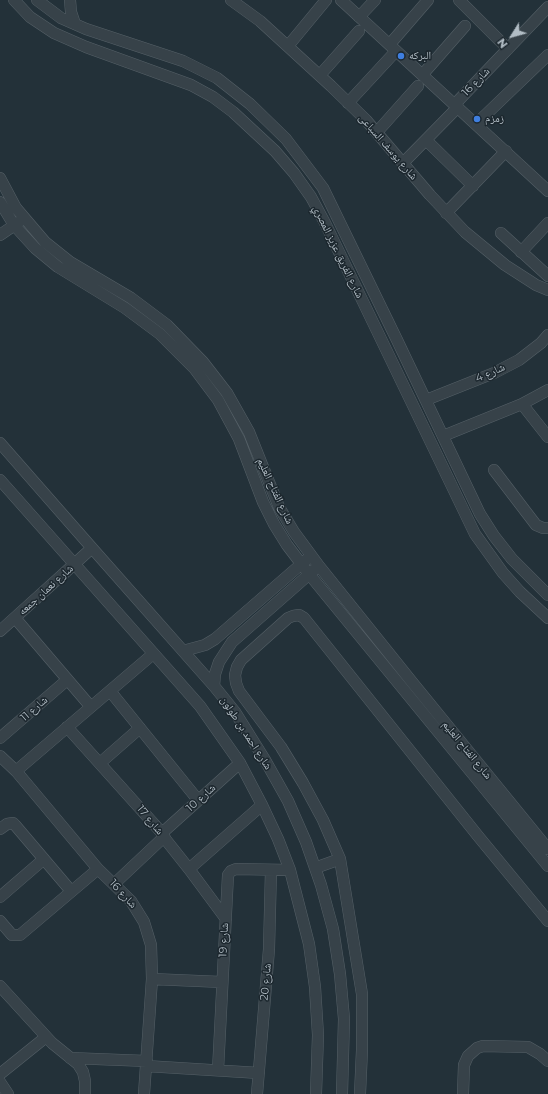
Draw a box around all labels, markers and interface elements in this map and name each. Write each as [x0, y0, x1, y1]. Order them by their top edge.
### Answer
north arrow [492, 16, 532, 56]
text: N [494, 35, 511, 51]
place label: البركه [409, 49, 431, 63]
marker: البركه [396, 51, 406, 61]
street label: شارع 16 [459, 65, 493, 99]
street label: شارع يوسف السباعى [356, 111, 420, 183]
place label: زمزم [485, 112, 504, 126]
marker: زمزم [472, 114, 482, 124]
street label: شارع الفريق عزيز المصري [310, 203, 366, 301]
street label: شارع 4 [473, 361, 507, 385]
street label: شارع الفتاح العليم [254, 456, 296, 526]
street label: شارع نعمان جمعه [16, 562, 76, 618]
street label: شارع 11 [18, 694, 50, 724]
street label: شارع احمد بن طولون [217, 694, 275, 772]
street label: شارع الفتاح العليم [439, 718, 495, 782]
street label: شارع 10 [184, 781, 218, 815]
street label: شارع 17 [134, 803, 166, 837]
street label: شارع 16 [106, 877, 140, 911]
street label: شارع 19 [217, 922, 231, 958]
street label: شارع 20 [258, 963, 274, 1001]

